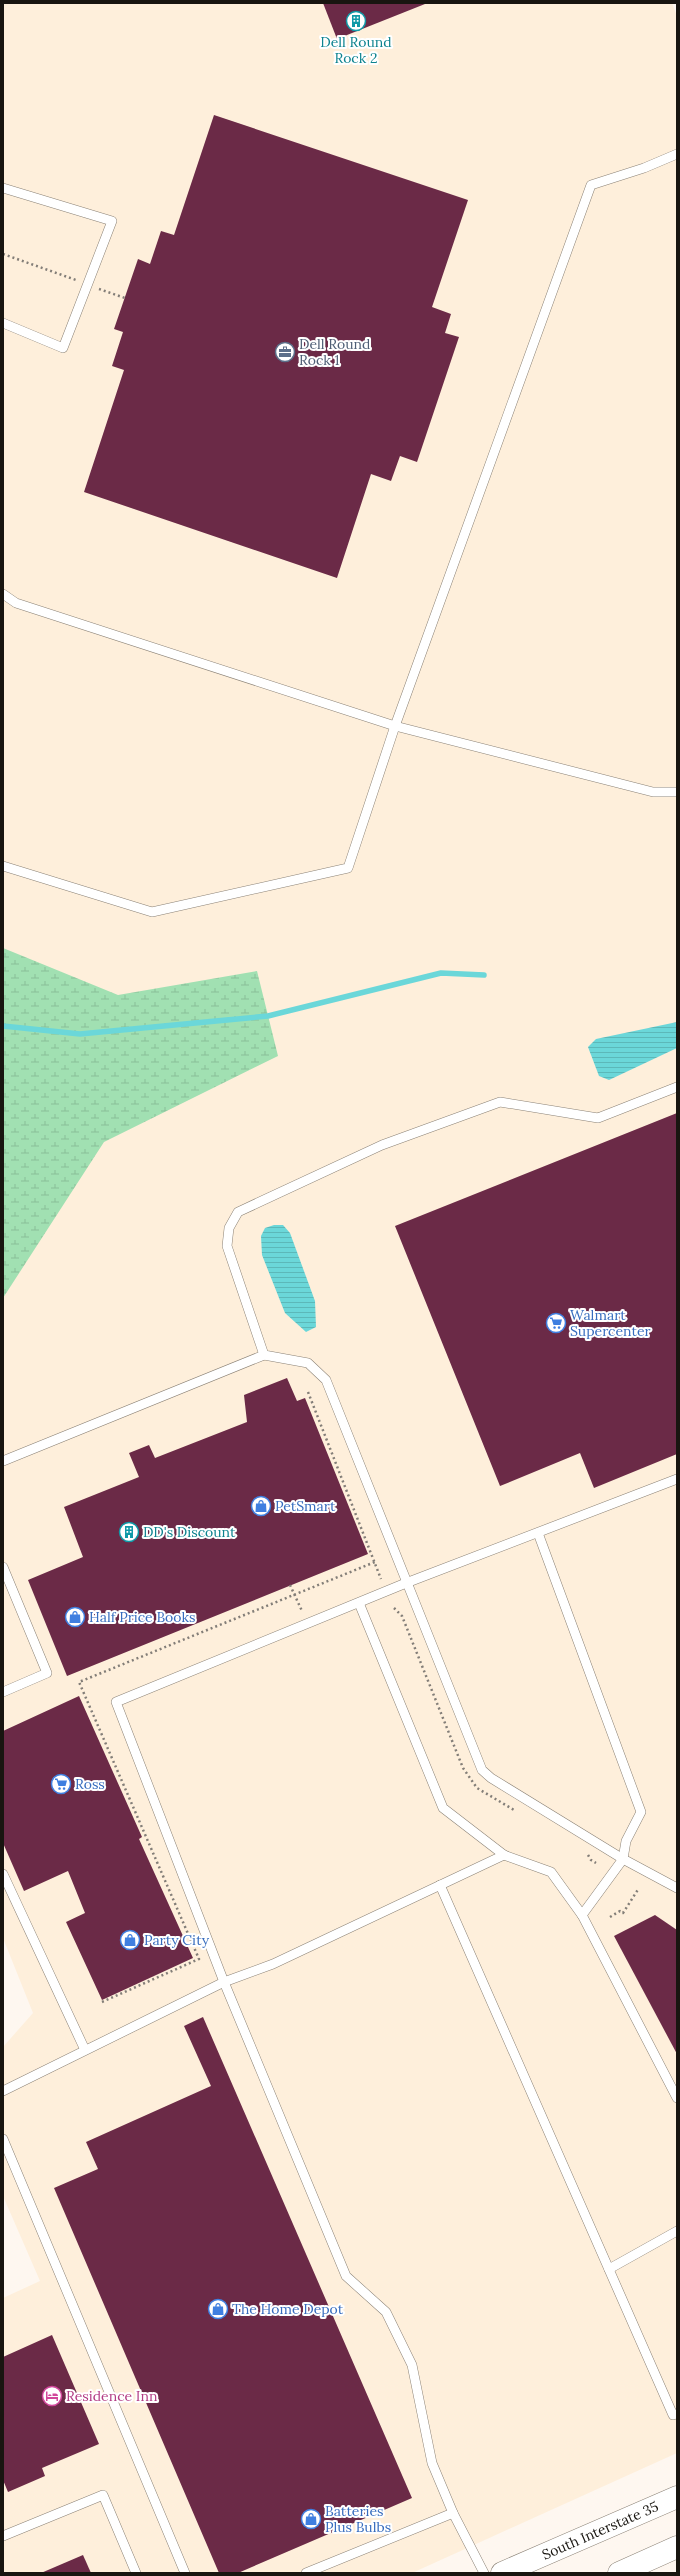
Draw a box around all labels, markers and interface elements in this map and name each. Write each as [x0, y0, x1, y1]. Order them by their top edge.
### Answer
building icon: Dell Round Rock 2 [345, 10, 367, 32]
place label: Dell Round Rock 2 [320, 33, 392, 67]
place label: Dell Round Rock 1 [299, 335, 370, 369]
office icon: Dell Round Rock 1 [274, 341, 296, 363]
place label: Walmart Supercenter [570, 1306, 651, 1340]
supermarket icon: Walmart Supercenter [545, 1312, 567, 1334]
shop icon: PetSmart [250, 1495, 272, 1517]
place label: PetSmart [275, 1497, 336, 1515]
building icon: DD's Discount [118, 1521, 140, 1543]
place label: DD's Discount [143, 1523, 236, 1541]
shop icon: Half Price Books [64, 1606, 86, 1628]
place label: Half Price Books [89, 1608, 195, 1626]
supermarket icon: Ross [50, 1773, 72, 1795]
place label: Ross [75, 1775, 105, 1793]
shop icon: Party City [119, 1929, 141, 1951]
place label: Party City [144, 1931, 210, 1949]
shop icon: The Home Depot [207, 2298, 229, 2320]
place label: The Home Depot [232, 2300, 344, 2318]
hotel icon: Residence Inn [41, 2385, 63, 2407]
place label: Residence Inn [66, 2387, 158, 2405]
street label: South Interstate 35 [539, 2497, 661, 2564]
place label: Batteries Plus Bulbs [325, 2502, 391, 2536]
shop icon: Batteries Plus Bulbs [300, 2508, 322, 2530]

